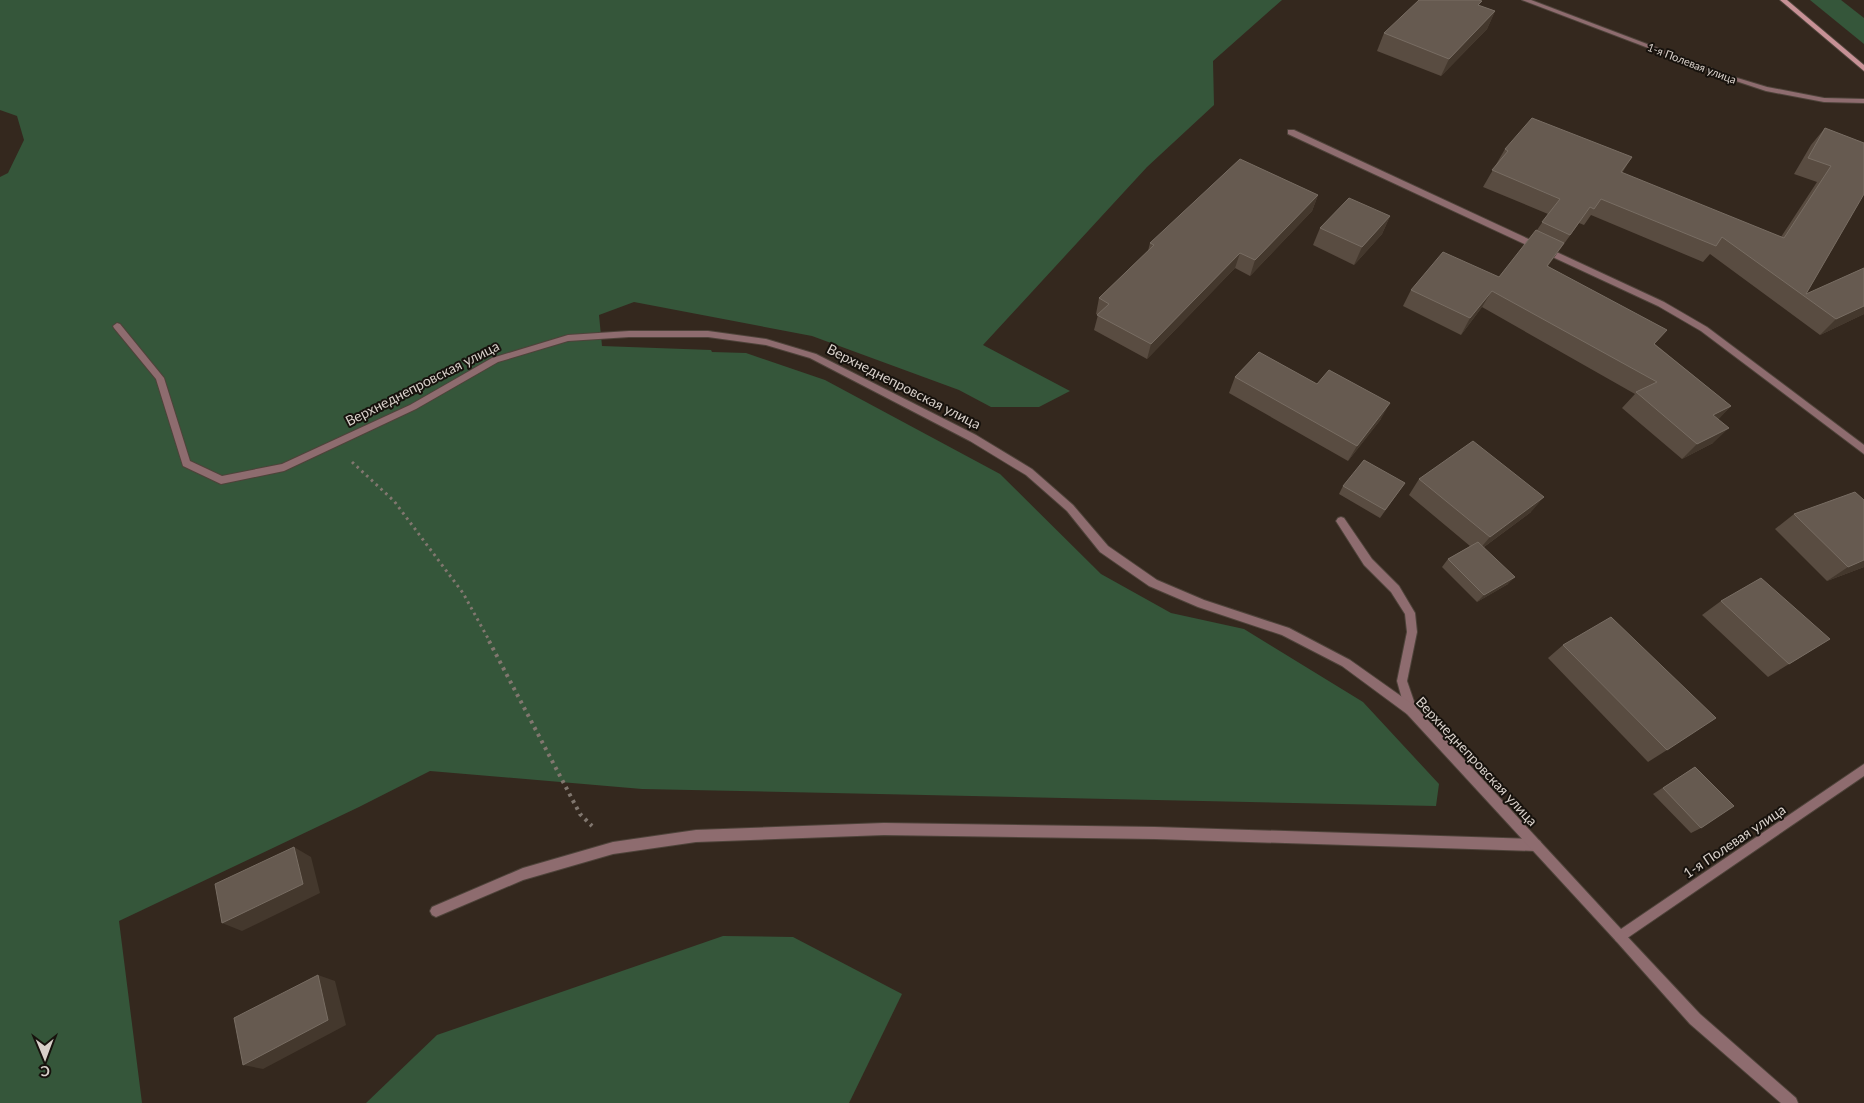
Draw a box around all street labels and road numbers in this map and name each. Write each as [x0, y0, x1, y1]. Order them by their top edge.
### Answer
street label: 1-я Полевая улица [1646, 40, 1738, 86]
street label: Верхнеднепровская улица [342, 337, 502, 429]
street label: Верхнеднепровская улица [824, 340, 984, 432]
street label: Верхнеднепровская улица [1413, 693, 1541, 829]
street label: 1-я Полевая улица [1680, 800, 1788, 882]

